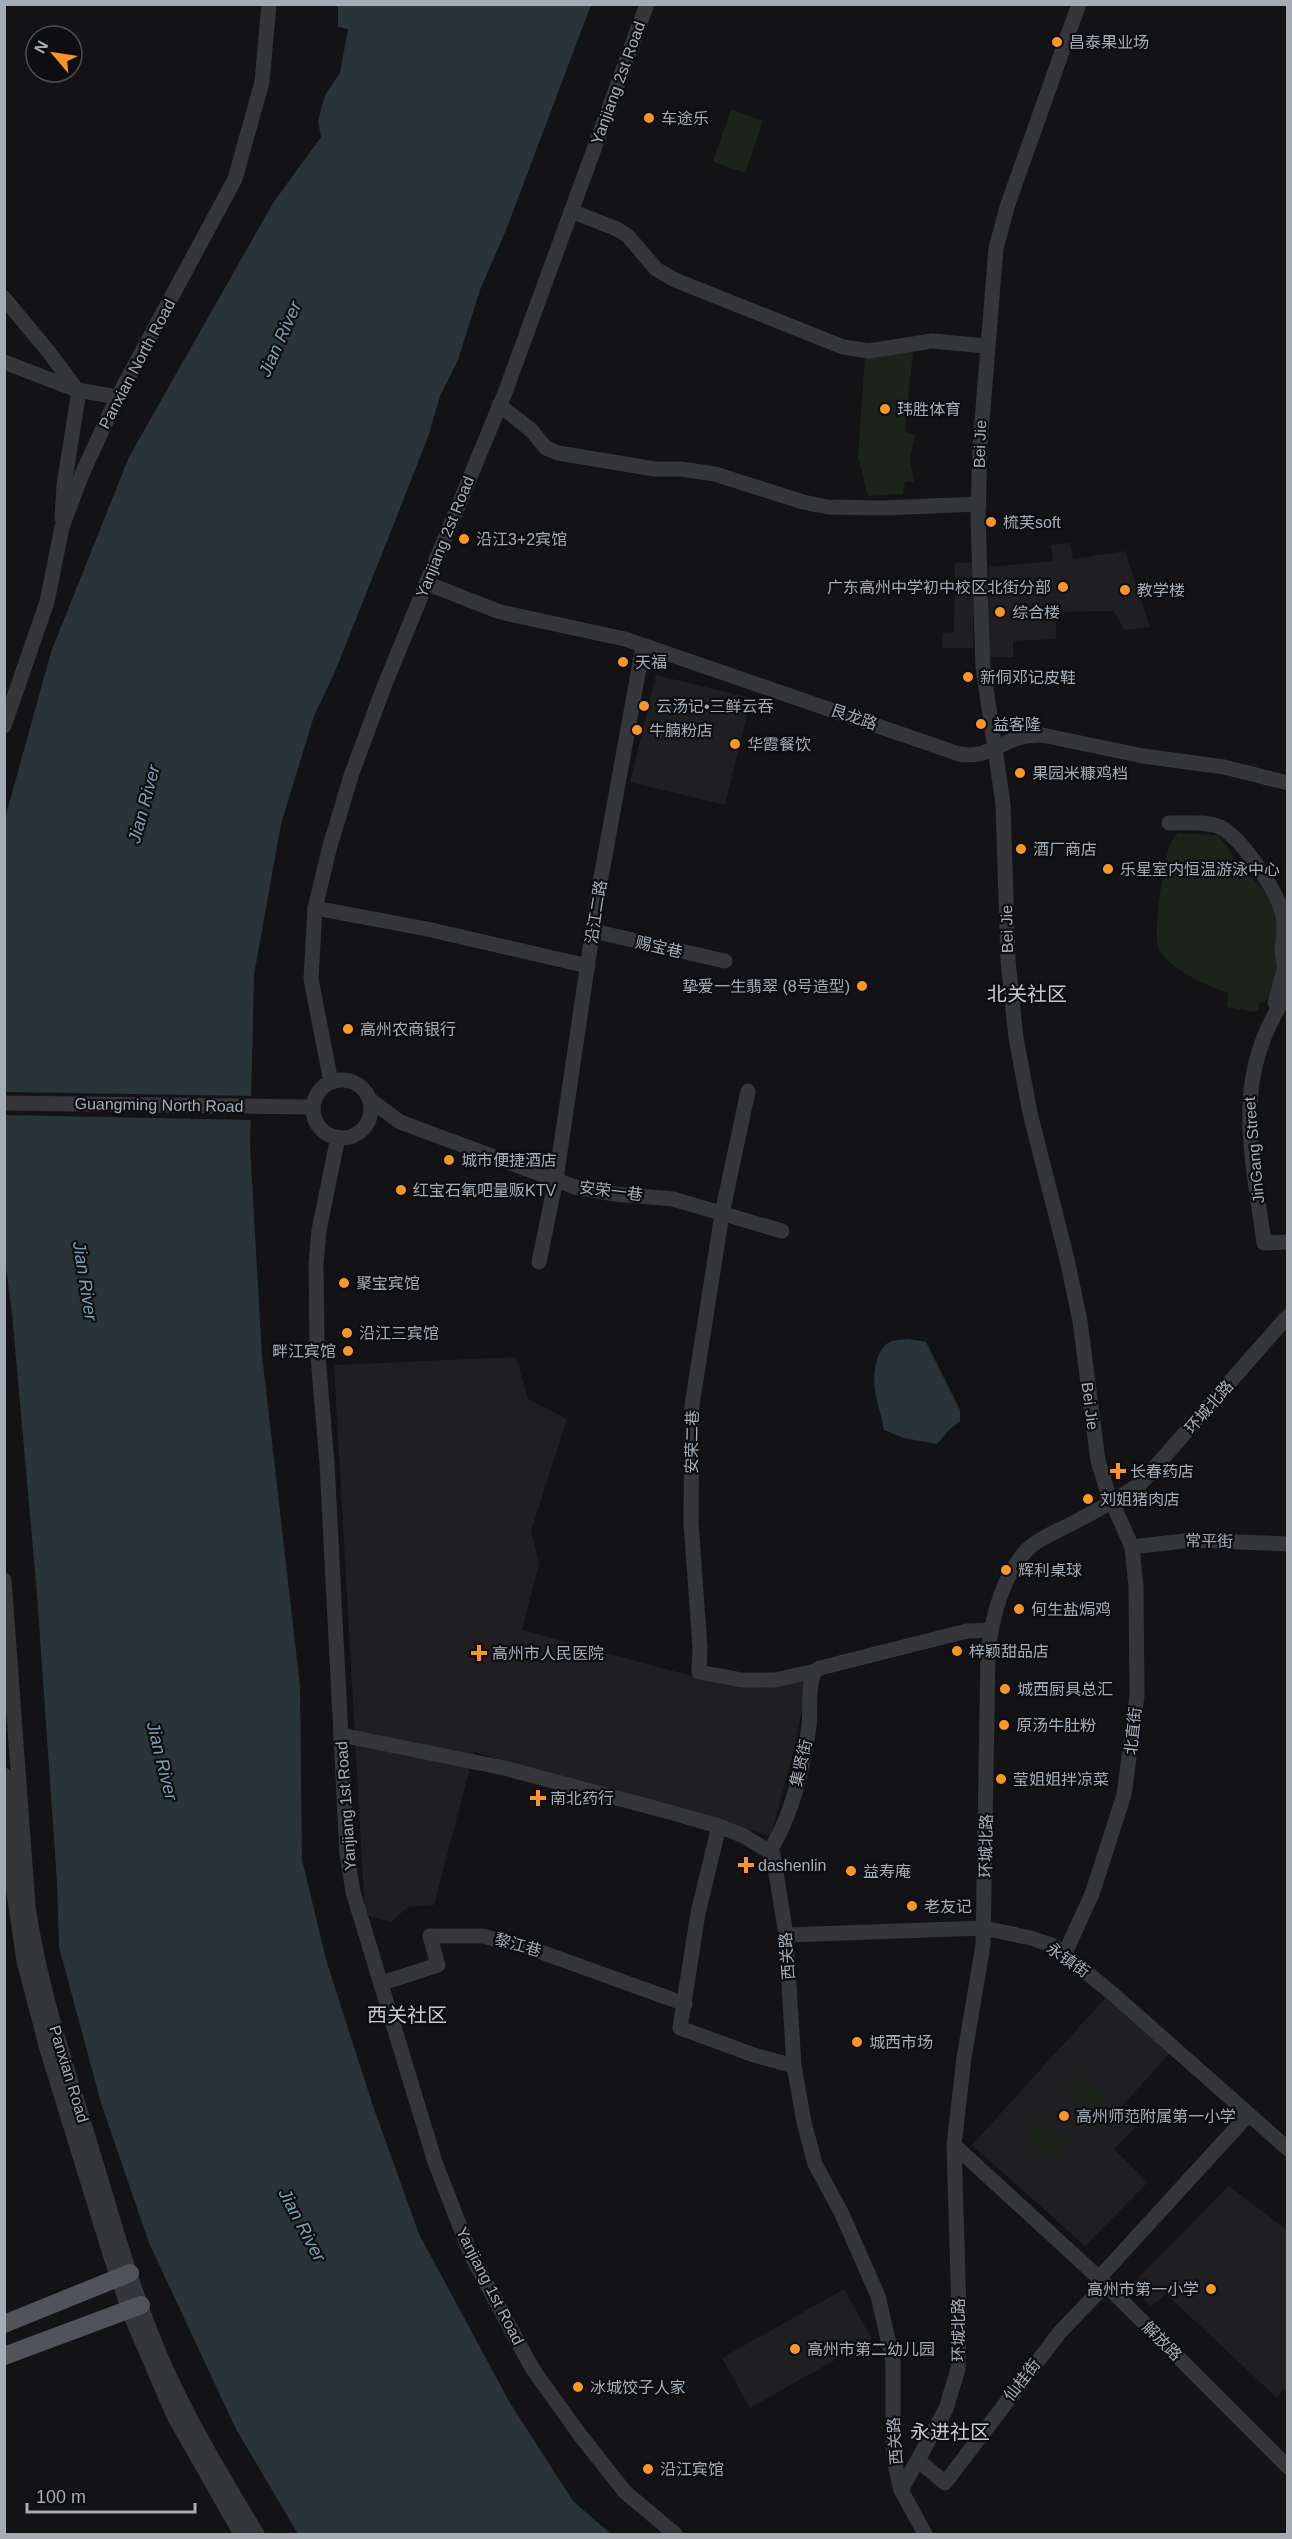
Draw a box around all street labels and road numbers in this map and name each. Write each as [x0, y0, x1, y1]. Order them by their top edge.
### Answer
street label: Yanjiang 2st Road [588, 19, 648, 147]
street label: Panxian North Road [96, 296, 178, 432]
street label: Bei Jie [971, 420, 989, 468]
street label: Yanjiang 2st Road [413, 474, 477, 600]
street label: 艮龙路 [829, 701, 879, 733]
street label: 沿江二路 [583, 879, 609, 945]
street label: Bei Jie [998, 905, 1016, 953]
street label: 赐宝巷 [634, 933, 684, 961]
street label: Guangming North Road [74, 1095, 244, 1115]
street label: JinGang Street [1241, 1096, 1267, 1204]
street label: 安荣一巷 [578, 1179, 644, 1203]
street label: 环城北路 [1182, 1377, 1236, 1437]
street label: Bei Jie [1079, 1381, 1101, 1431]
street label: 安荣二巷 [683, 1410, 701, 1474]
street label: 常平街 [1185, 1532, 1233, 1550]
street label: 北直街 [1122, 1706, 1144, 1756]
street label: 集贤街 [787, 1738, 815, 1788]
street label: Yanjiang 1st Road [333, 1741, 359, 1871]
street label: 环城北路 [977, 1814, 995, 1878]
street label: 黎江巷 [493, 1931, 543, 1959]
street label: 西关路 [777, 1931, 797, 1981]
street label: 永镇街 [1043, 1939, 1093, 1981]
street label: Panxian Road [46, 2023, 92, 2125]
street label: Yanjiang 1st Road [453, 2224, 527, 2348]
street label: 环城北路 [950, 2298, 967, 2362]
street label: 解放路 [1139, 2318, 1185, 2364]
street label: 仙桂街 [1001, 2356, 1043, 2404]
street label: 西关路 [885, 2416, 905, 2466]

